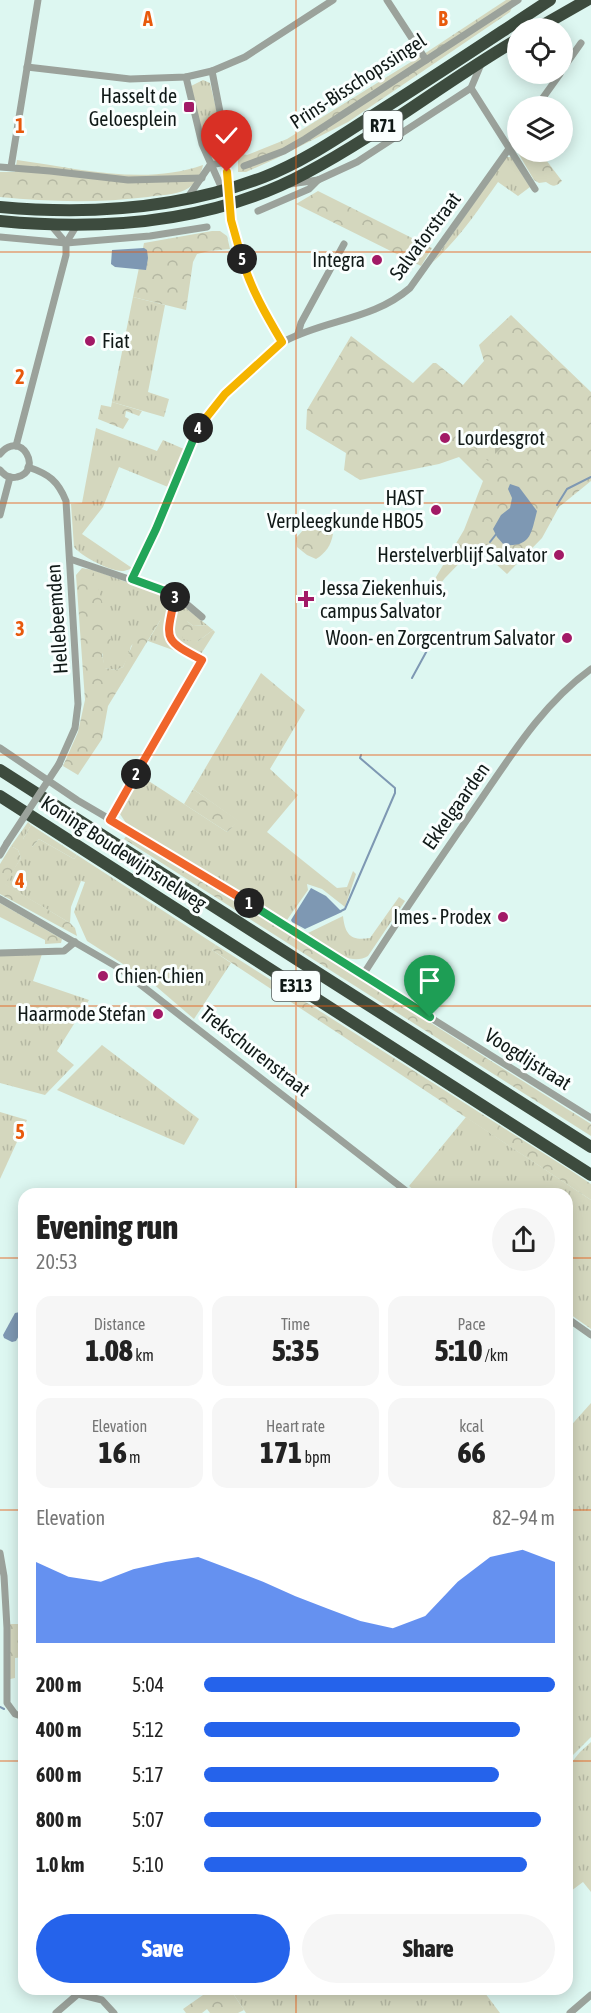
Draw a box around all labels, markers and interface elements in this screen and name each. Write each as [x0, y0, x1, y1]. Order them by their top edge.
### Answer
text: A [142, 7, 153, 30]
text: B [438, 7, 448, 30]
map controls [507, 18, 573, 162]
button: locate [507, 18, 573, 84]
street label: Prins-Bisschopssingel [286, 28, 431, 133]
place label: Hasselt de Geloesplein [89, 84, 177, 130]
button: layers [507, 96, 573, 162]
marker: Hasselt de Geloesplein [182, 100, 196, 114]
pin [201, 110, 252, 172]
road number: R71 [364, 111, 403, 141]
text: 1 [15, 114, 25, 137]
icon: check [210, 119, 243, 152]
street label: Salvatorstraat [384, 187, 465, 284]
pin: 5 [227, 244, 257, 274]
place label: Integra [312, 248, 365, 271]
text: 5 [238, 250, 246, 268]
marker: Integra [370, 253, 384, 267]
place label: Fiat [102, 329, 130, 352]
marker: Fiat [83, 334, 97, 348]
text: 2 [15, 365, 25, 388]
pin: 4 [183, 413, 213, 443]
text: 4 [194, 419, 202, 437]
place label: Lourdesgrot [457, 426, 545, 449]
marker: Lourdesgrot [438, 431, 452, 445]
place label: HAST Verpleegkunde HBO5 [267, 486, 424, 532]
marker: HAST Verpleegkunde HBO5 [429, 503, 443, 517]
place label: Herstelverblijf Salvator [377, 543, 548, 566]
marker: Herstelverblijf Salvator [552, 548, 566, 562]
street label: Hellebeemden [41, 563, 72, 675]
place label: Jessa Ziekenhuis, campus Salvator [320, 576, 446, 622]
pin: 3 [160, 582, 190, 612]
text: 3 [171, 588, 179, 606]
marker: Jessa Ziekenhuis, campus Salvator [297, 590, 315, 608]
text: 3 [15, 617, 25, 640]
place label: Woon- en Zorgcentrum Salvator [326, 626, 556, 649]
marker: Woon- en Zorgcentrum Salvator [560, 631, 574, 645]
street label: Ekkelgaarden [417, 758, 494, 854]
pin: 2 [121, 759, 151, 789]
text: 2 [132, 765, 140, 783]
street label: Koning Boudewijnsnelweg [37, 791, 211, 915]
text: 4 [14, 869, 25, 892]
pin: 1 [234, 888, 264, 918]
text: 1 [245, 894, 253, 912]
place label: Imes - Prodex [393, 905, 491, 928]
marker: Imes - Prodex [496, 910, 510, 924]
pin [404, 955, 455, 1017]
place label: Chien-Chien [115, 964, 204, 987]
icon: arrive [413, 964, 446, 997]
marker: Chien-Chien [96, 969, 110, 983]
road number: E313 [272, 971, 320, 1001]
street label: Trekschurenstraat [196, 1001, 315, 1101]
place label: Haarmode Stefan [17, 1002, 146, 1025]
marker: Haarmode Stefan [151, 1007, 165, 1021]
street label: Voogdijstraat [481, 1023, 576, 1094]
text: 5 [15, 1120, 25, 1143]
text: Evening run [36, 1208, 178, 1246]
button: share [492, 1208, 555, 1271]
text: 20:53 [36, 1250, 78, 1273]
text: Distance [94, 1315, 145, 1333]
text: Time [281, 1315, 310, 1333]
text: Pace [457, 1315, 486, 1333]
text: 1.08 [85, 1333, 133, 1367]
text: 5:35 [272, 1333, 319, 1367]
text: 5:10 [435, 1333, 482, 1367]
text: km [133, 1346, 154, 1364]
text: /km [482, 1346, 508, 1364]
text: Elevation [92, 1417, 147, 1435]
text: Heart rate [266, 1417, 325, 1435]
text: kcal [459, 1417, 484, 1435]
text: 16 [99, 1435, 127, 1469]
text: 171 [260, 1435, 302, 1469]
text: 66 [457, 1435, 486, 1469]
text: m [127, 1448, 140, 1466]
text: bpm [302, 1448, 331, 1466]
text: Elevation [36, 1506, 105, 1529]
text: 82–94 m [492, 1506, 555, 1529]
text: 200 m [36, 1673, 81, 1696]
text: 5:04 [132, 1673, 164, 1696]
text: 400 m [36, 1718, 81, 1741]
text: 5:12 [132, 1718, 164, 1741]
text: 600 m [36, 1763, 81, 1786]
text: 5:17 [132, 1763, 164, 1786]
text: 800 m [36, 1808, 81, 1831]
text: 5:07 [132, 1808, 164, 1831]
text: 1.0 km [36, 1853, 84, 1876]
text: 5:10 [132, 1853, 164, 1876]
button: Save [36, 1914, 290, 1983]
button: Share [302, 1914, 555, 1983]

